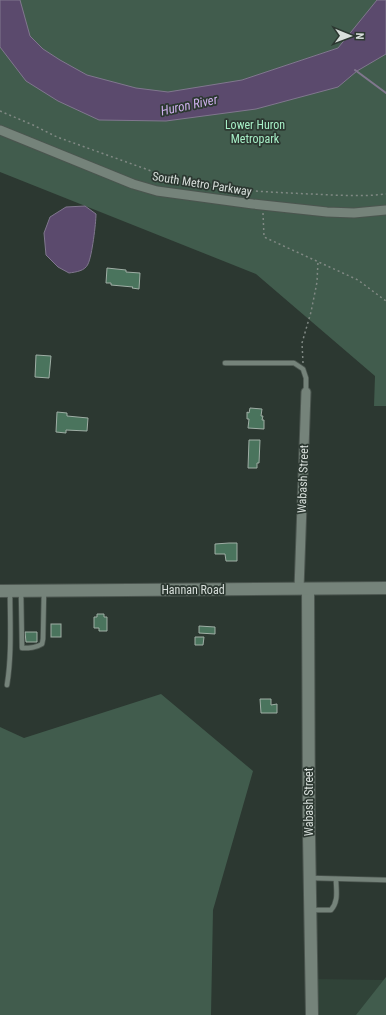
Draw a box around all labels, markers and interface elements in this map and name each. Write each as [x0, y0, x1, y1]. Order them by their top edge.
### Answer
north arrow [330, 16, 370, 56]
text: N [353, 33, 366, 40]
water label: Huron River [159, 91, 220, 118]
park label: Lower Huron Metropark [225, 118, 285, 146]
street label: South Metro Parkway [151, 169, 253, 199]
street label: Wabash Street [295, 444, 311, 513]
street label: Hannan Road [161, 583, 225, 597]
street label: Wabash Street [302, 767, 316, 836]

